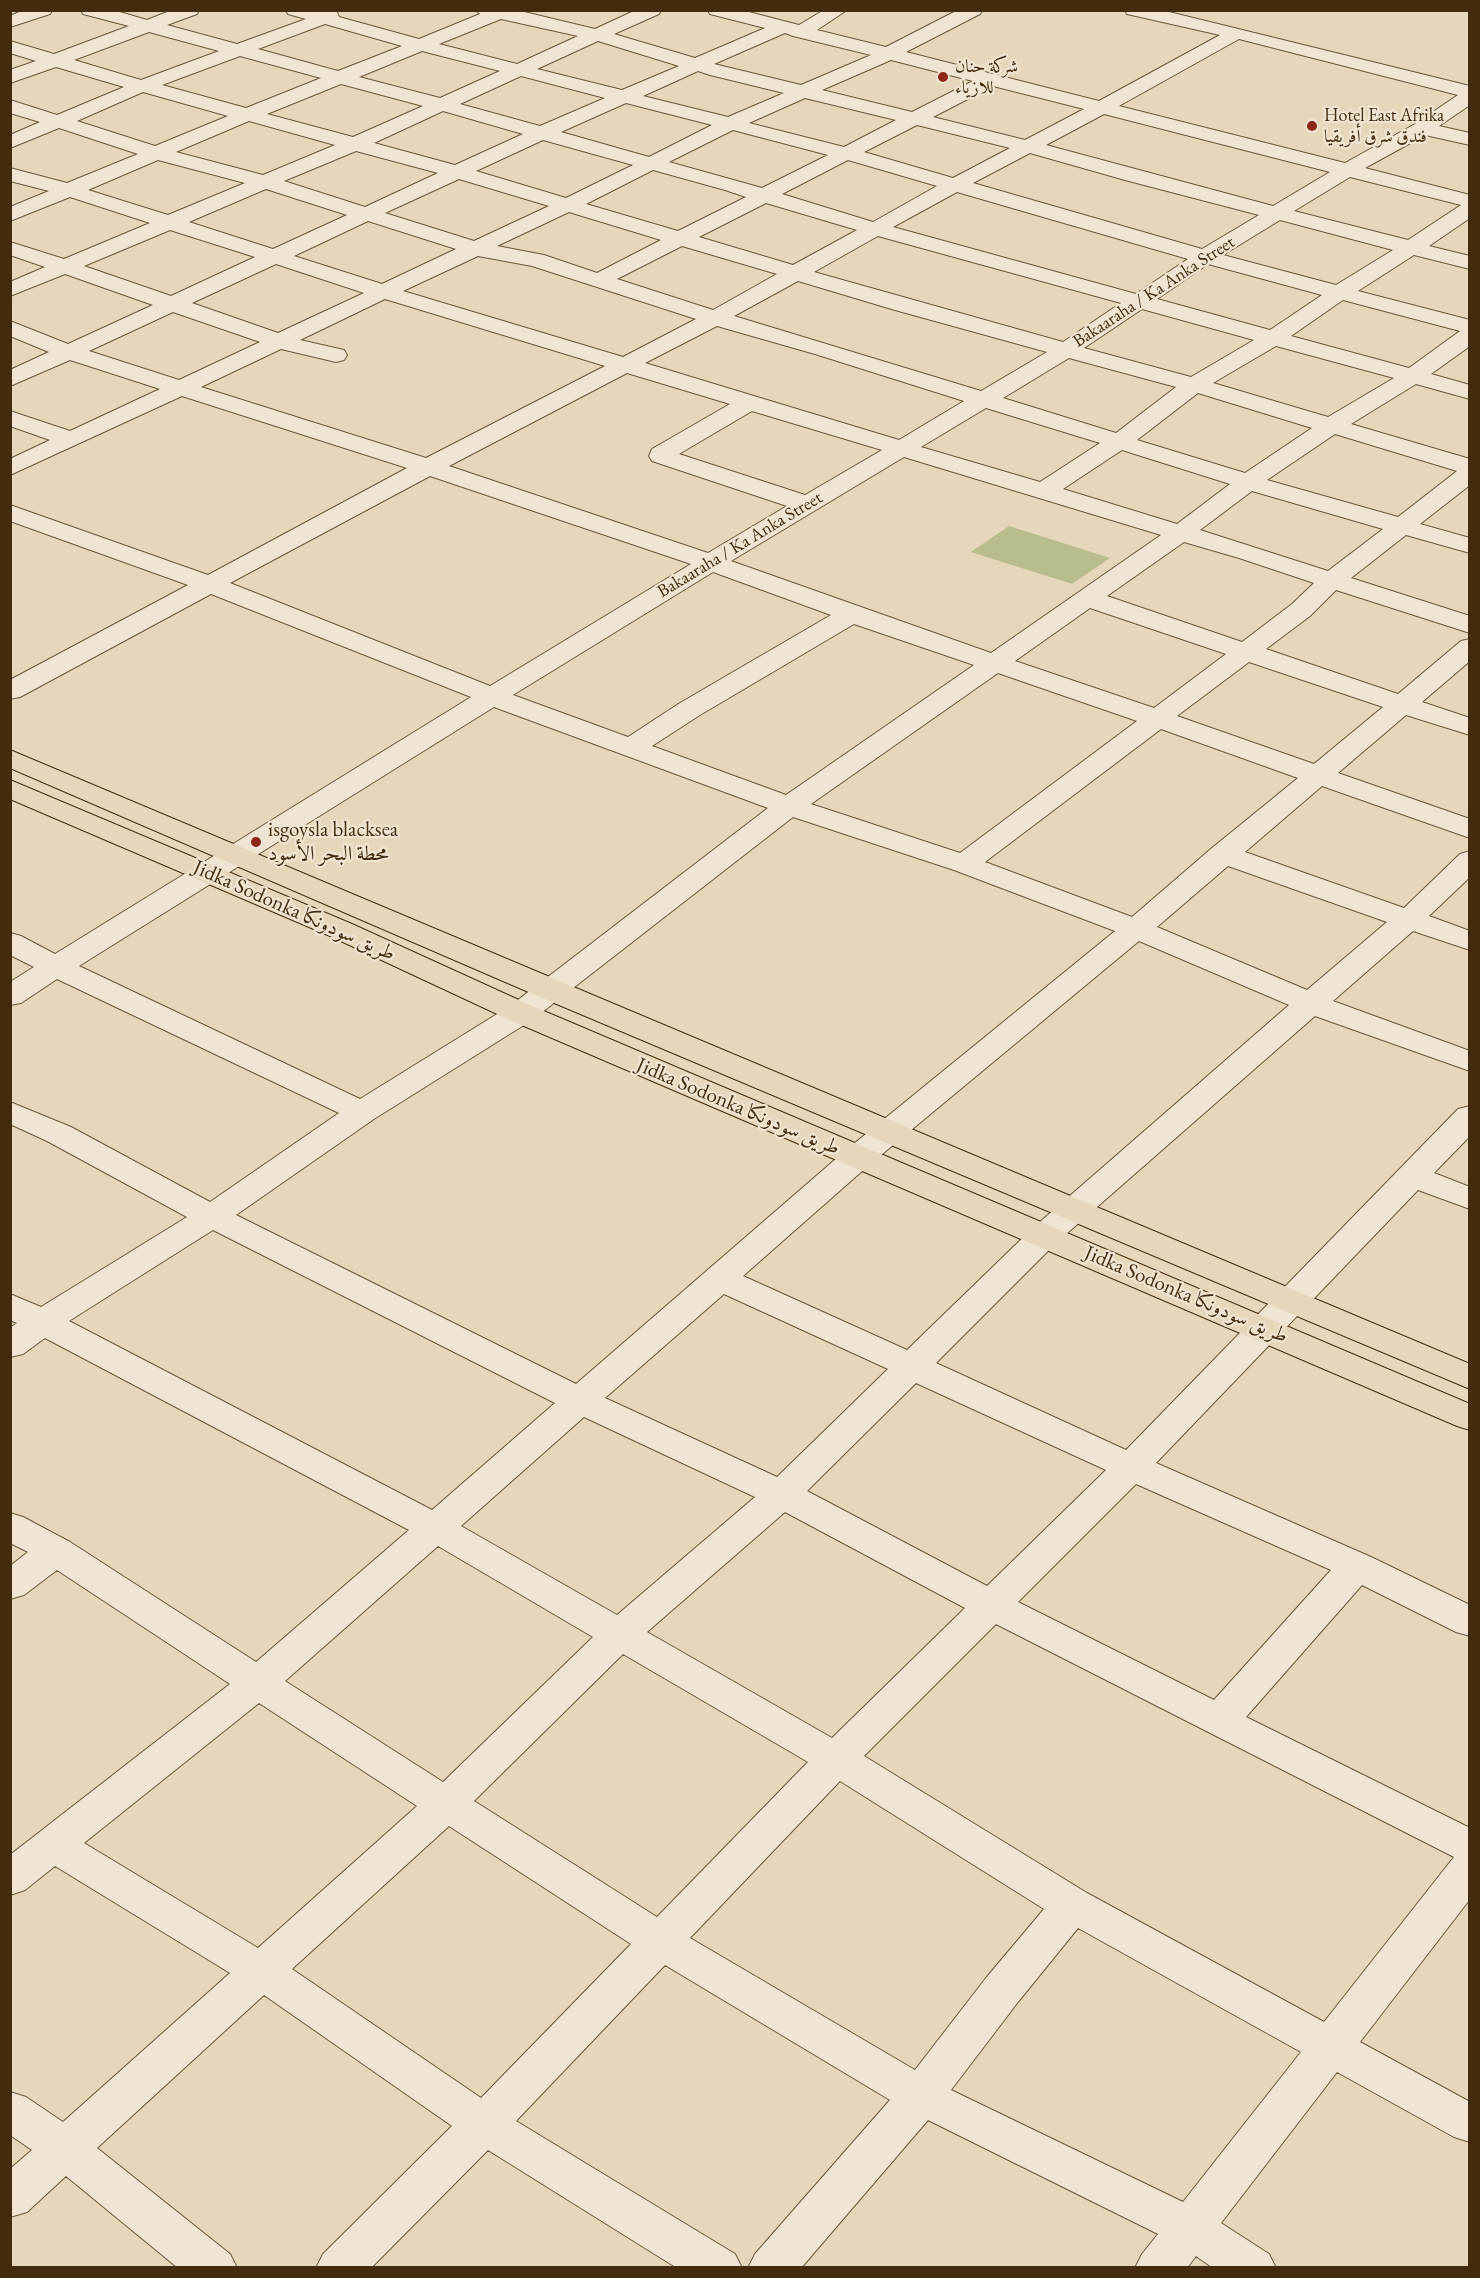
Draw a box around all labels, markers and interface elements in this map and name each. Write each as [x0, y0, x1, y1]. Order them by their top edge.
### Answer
place label: شركة حنان للازياء [955, 56, 1018, 98]
marker: شركة حنان للازياء [936, 70, 950, 84]
place label: Hotel East Afrika فندق شرق أفريقيا [1324, 105, 1444, 148]
marker: Hotel East Afrika فندق شرق أفريقيا [1305, 119, 1319, 133]
street label: Bakaaraha / Ka Anka Street [1069, 232, 1239, 352]
street label: Bakaaraha / Ka Anka Street [654, 487, 826, 603]
place label: isgoysla blacksea محطة البحر الأسود [268, 817, 398, 867]
marker: isgoysla blacksea محطة البحر الأسود [249, 835, 263, 849]
street label: Jidka Sodonka طريق سودونكا [189, 855, 399, 967]
street label: Jidka Sodonka طريق سودونكا [632, 1053, 844, 1161]
street label: Jidka Sodonka طريق سودونكا [1080, 1241, 1292, 1349]

